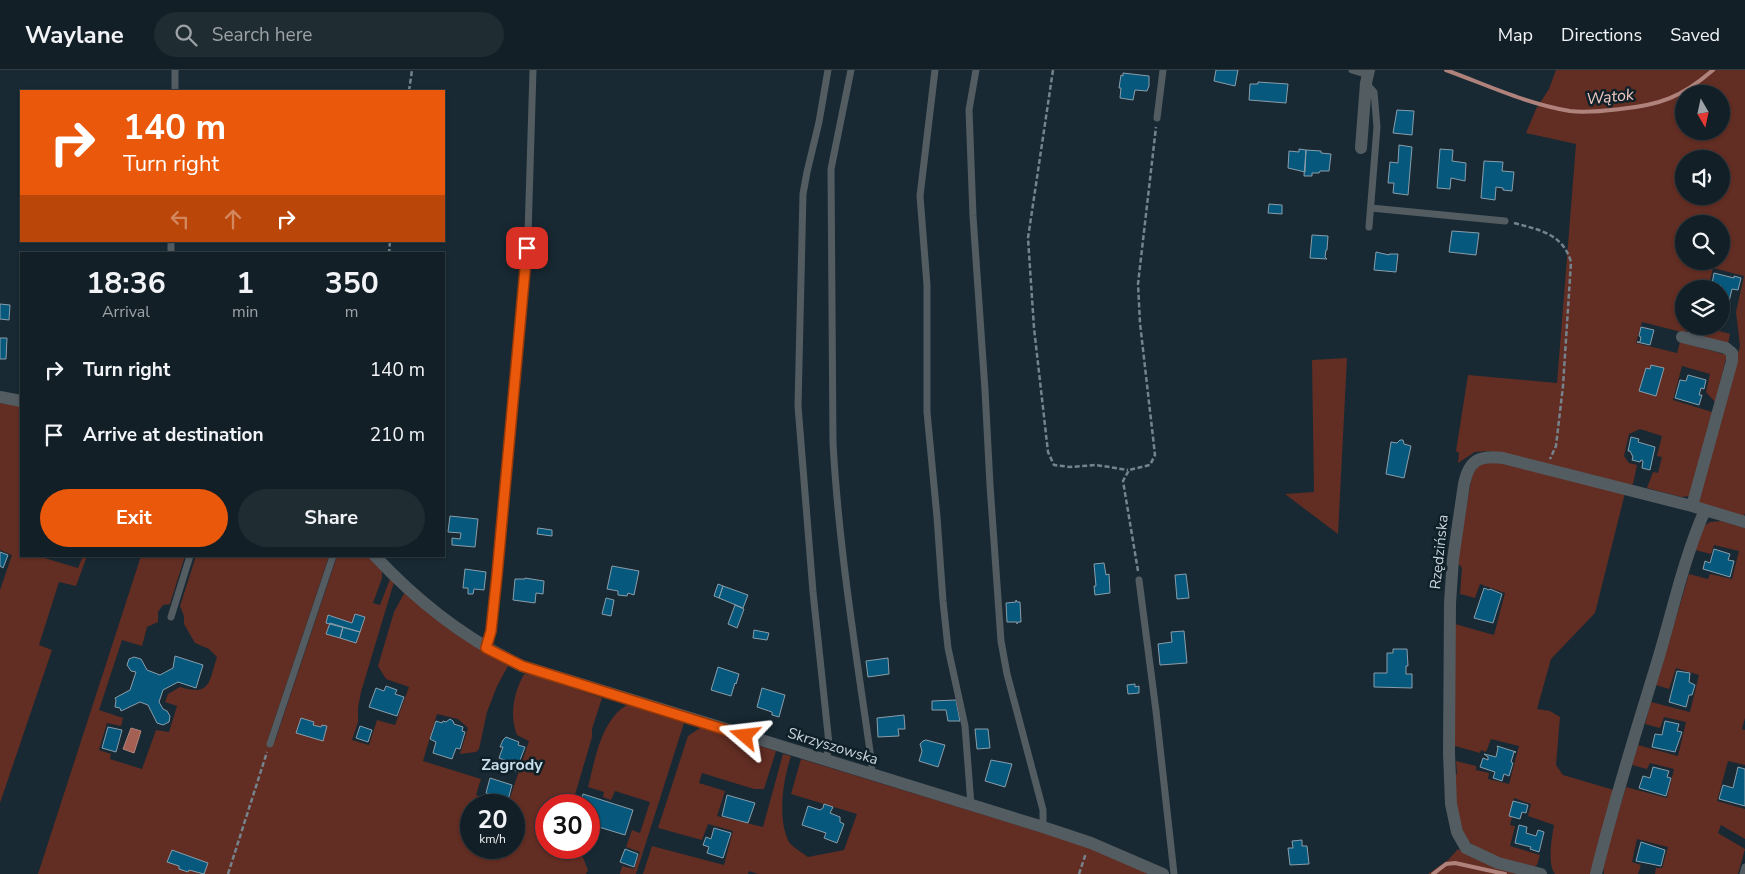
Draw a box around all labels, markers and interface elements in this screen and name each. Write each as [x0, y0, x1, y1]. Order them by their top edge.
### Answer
search box [154, 12, 504, 57]
text: Waylane [25, 19, 124, 51]
icon: search [172, 21, 200, 49]
text: Search here [212, 22, 312, 48]
text: Map [1498, 23, 1533, 47]
text: Directions [1561, 23, 1642, 47]
text: Saved [1670, 23, 1720, 47]
water label: Wątok [1585, 83, 1636, 110]
north arrow [1675, 85, 1730, 140]
map controls [1675, 85, 1730, 335]
text: 140 m [123, 104, 226, 151]
icon: right [40, 110, 105, 175]
text: Turn right [123, 149, 219, 179]
button: sound [1675, 150, 1730, 205]
icon: left [166, 205, 194, 233]
icon: ahead [219, 205, 247, 233]
icon: right [272, 205, 300, 233]
button: search [1675, 215, 1730, 270]
pin [506, 227, 548, 269]
icon: arrive [513, 234, 541, 262]
text: 18:36 [86, 263, 166, 304]
text: 1 [236, 263, 254, 304]
text: 350 [325, 263, 379, 304]
button: layers [1675, 280, 1730, 335]
text: Arrival [102, 301, 150, 323]
text: min [232, 301, 258, 323]
text: m [345, 301, 359, 323]
icon: right [40, 356, 68, 384]
text: Turn right [83, 357, 170, 383]
text: 140 m [370, 357, 425, 383]
icon: arrive [40, 421, 68, 449]
text: Arrive at destination [83, 422, 264, 448]
text: 210 m [370, 422, 425, 448]
button: Exit [40, 489, 228, 547]
button: Share [238, 489, 425, 547]
street label: Rzędzińska [1425, 514, 1453, 590]
position arrow [718, 709, 770, 761]
street label: Skrzyszowska [785, 723, 881, 769]
district label: Zagrody [481, 754, 543, 776]
speed limit sign: 30 [535, 794, 600, 859]
text: 20 [477, 803, 508, 837]
text: km/h [479, 831, 506, 847]

